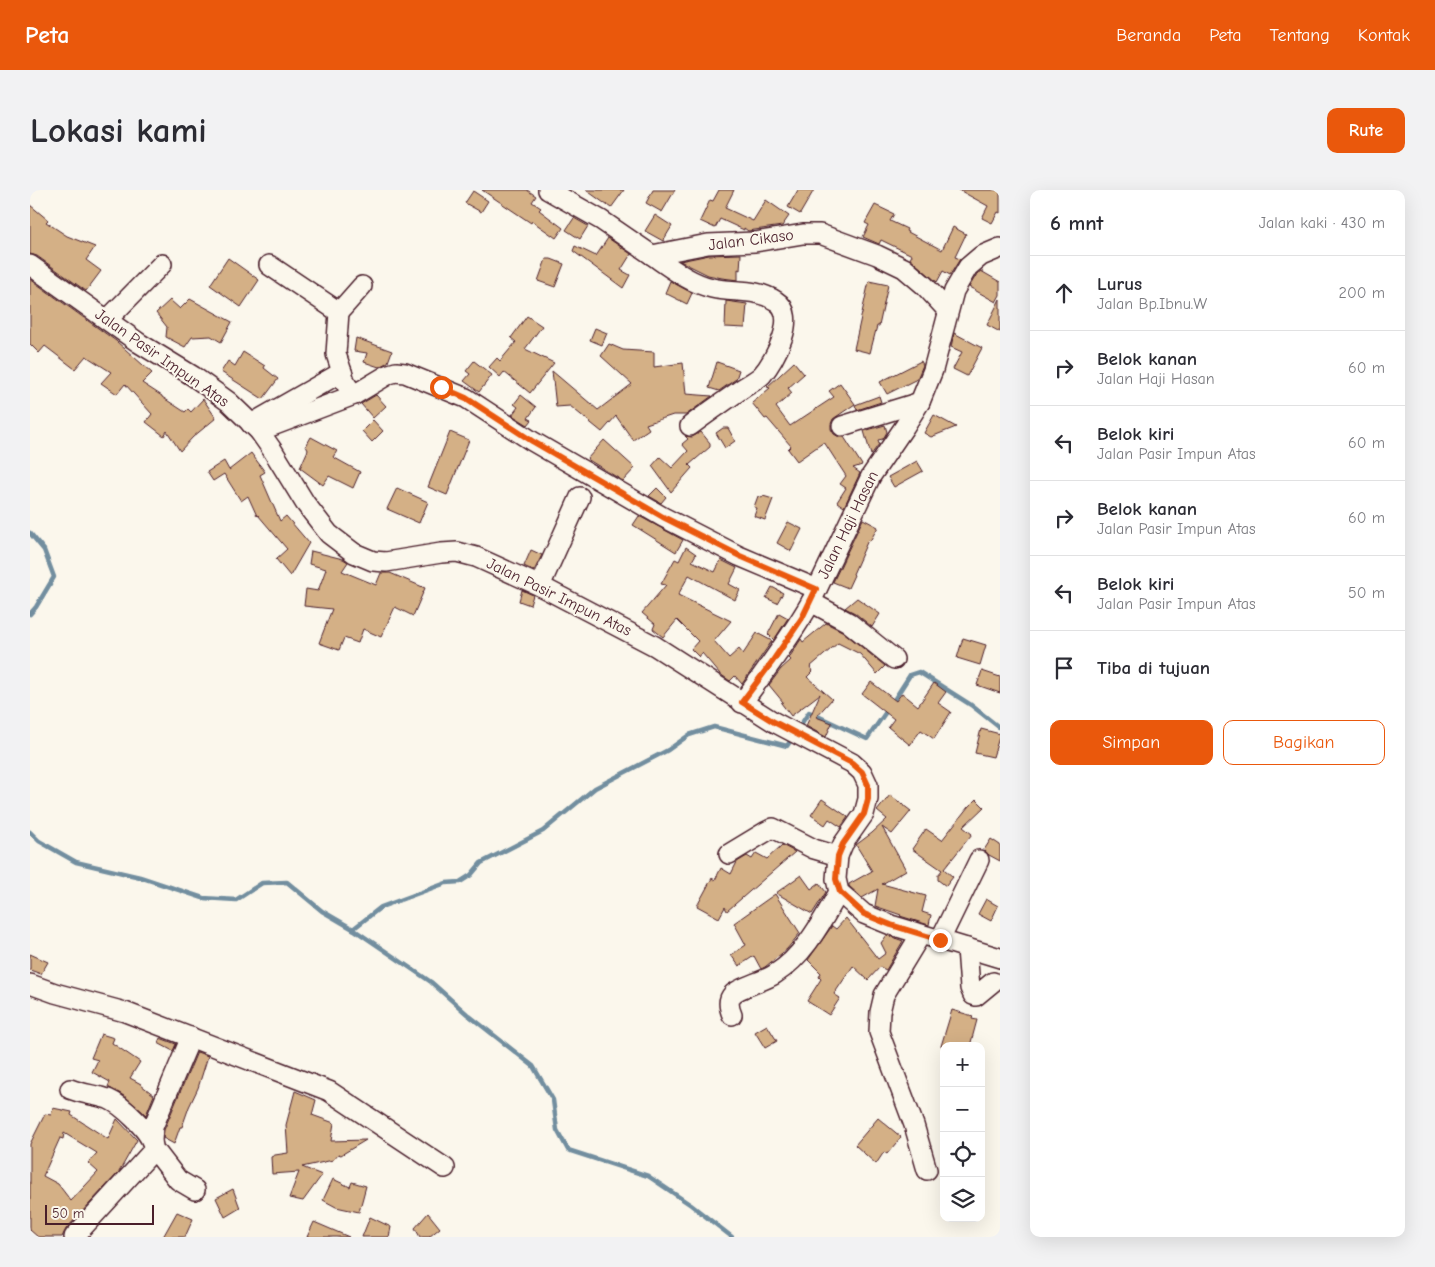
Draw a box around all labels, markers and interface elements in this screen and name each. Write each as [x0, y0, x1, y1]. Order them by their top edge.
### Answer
text: Peta [25, 21, 70, 49]
text: Beranda [1116, 25, 1181, 46]
text: Peta [1209, 25, 1241, 46]
text: Tentang [1269, 25, 1330, 46]
text: Kontak [1358, 25, 1410, 46]
button: Rute [1327, 108, 1405, 153]
text: Lokasi kami [30, 110, 207, 151]
text: 6 mnt [1050, 211, 1103, 235]
text: Jalan kaki · 430 m [1259, 214, 1385, 232]
street label: Jalan Cikaso [707, 226, 795, 254]
text: Lurus [1097, 273, 1142, 295]
icon: ahead [1050, 279, 1078, 307]
text: 200 m [1339, 284, 1385, 302]
text: Jalan Bp.Ibnu.W [1097, 295, 1207, 313]
street label: Jalan Pasir Impun Atas [92, 305, 232, 411]
text: Belok kanan [1097, 348, 1197, 370]
icon: right [1050, 354, 1078, 382]
text: 60 m [1348, 359, 1385, 377]
text: Jalan Haji Hasan [1097, 370, 1215, 388]
route start [430, 376, 453, 399]
text: Belok kiri [1097, 423, 1174, 445]
icon: left [1050, 429, 1078, 457]
text: 60 m [1348, 434, 1385, 452]
text: Jalan Pasir Impun Atas [1097, 445, 1256, 463]
street label: Jalan Haji Hasan [814, 468, 882, 582]
text: Belok kanan [1097, 498, 1197, 520]
icon: right [1050, 504, 1078, 532]
text: 60 m [1348, 509, 1385, 527]
text: Jalan Pasir Impun Atas [1097, 520, 1256, 538]
street label: Jalan Pasir Impun Atas [484, 554, 635, 640]
text: Belok kiri [1097, 573, 1174, 595]
icon: left [1050, 579, 1078, 607]
text: 50 m [1348, 584, 1385, 602]
text: Jalan Pasir Impun Atas [1097, 595, 1256, 613]
icon: arrive [1050, 654, 1078, 682]
text: Tiba di tujuan [1097, 657, 1210, 679]
button: Simpan [1050, 720, 1213, 765]
button: Bagikan [1223, 720, 1385, 765]
route end [929, 929, 952, 952]
map controls [940, 1042, 985, 1222]
button: + [940, 1042, 985, 1087]
button: − [940, 1087, 985, 1132]
button: locate [940, 1132, 985, 1177]
button: layers [940, 1177, 985, 1222]
scale bar [45, 1202, 154, 1225]
text: 50 m [52, 1205, 84, 1222]

